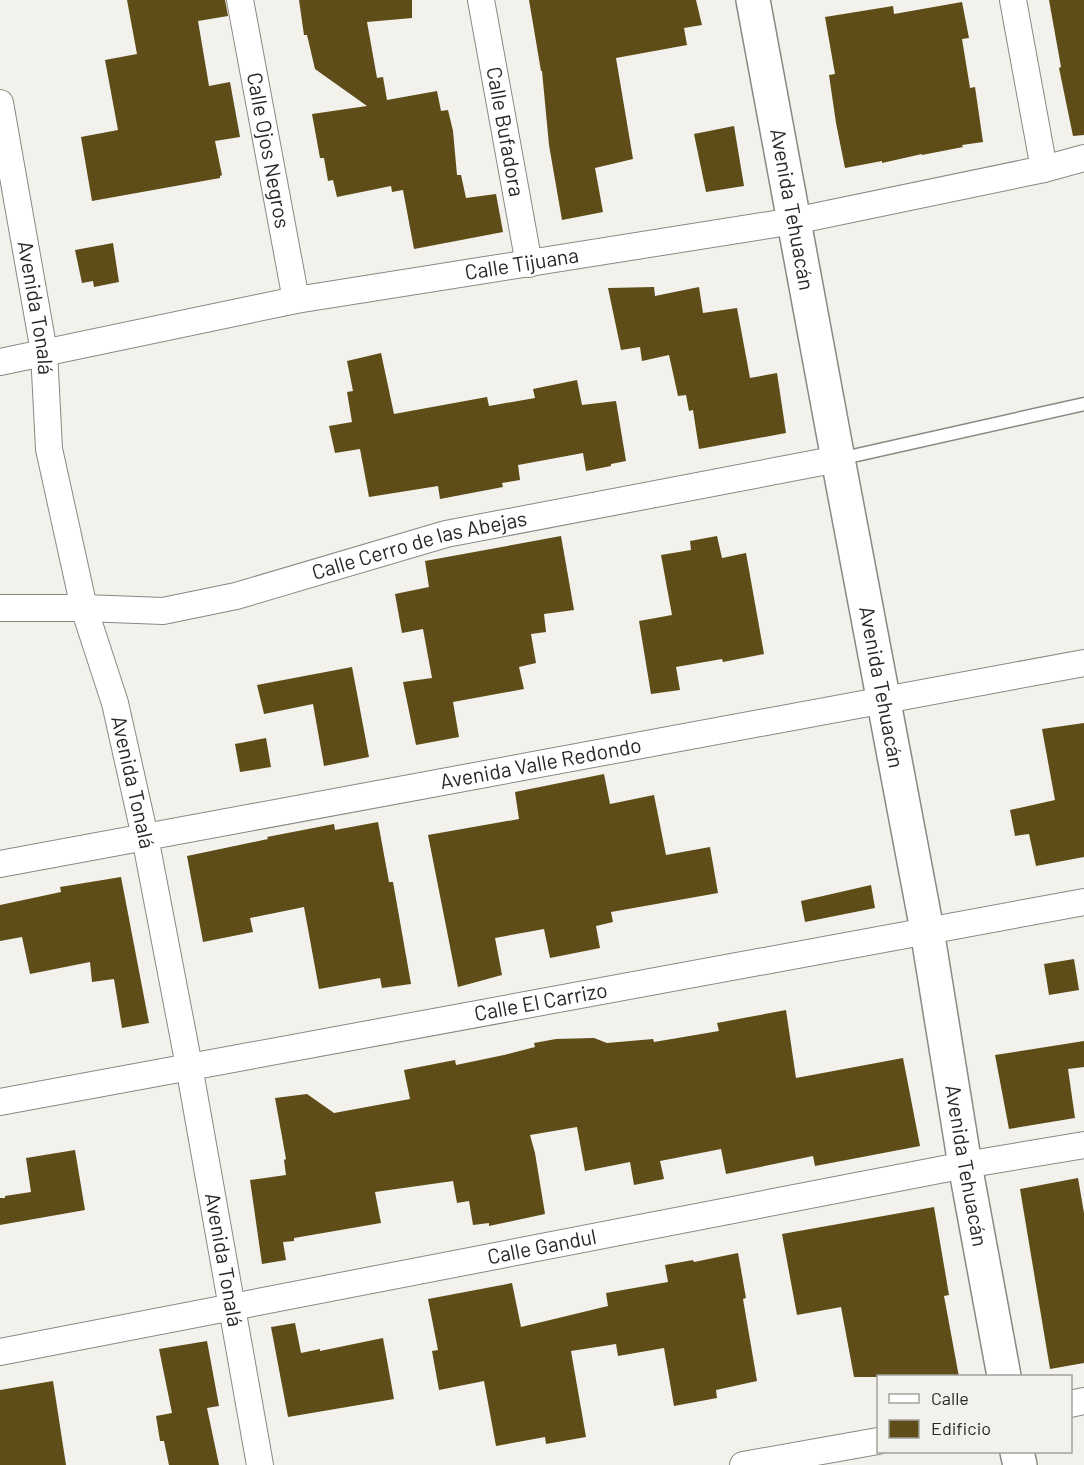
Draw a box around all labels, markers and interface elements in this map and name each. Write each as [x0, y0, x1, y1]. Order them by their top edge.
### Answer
street label: Calle Bufadora [482, 65, 531, 199]
street label: Calle Ojos Negros [243, 70, 296, 230]
street label: Avenida Tehuacán [766, 126, 820, 292]
street label: Avenida Tonalá [14, 239, 59, 376]
street label: Calle Tijuana [463, 241, 580, 284]
street label: Calle Cerro de las Abejas [309, 505, 529, 584]
street label: Avenida Tehuacán [855, 604, 910, 770]
street label: Avenida Tonalá [107, 713, 161, 851]
street label: Avenida Valle Redondo [438, 731, 643, 793]
street label: Calle El Carrizo [472, 976, 609, 1025]
street label: Avenida Tehuacán [941, 1083, 994, 1248]
street label: Avenida Tonalá [201, 1190, 249, 1328]
street label: Calle Gandul [485, 1223, 598, 1268]
legend [877, 1375, 1072, 1453]
text: Calle [931, 1387, 969, 1409]
text: Edificio [931, 1417, 991, 1439]

